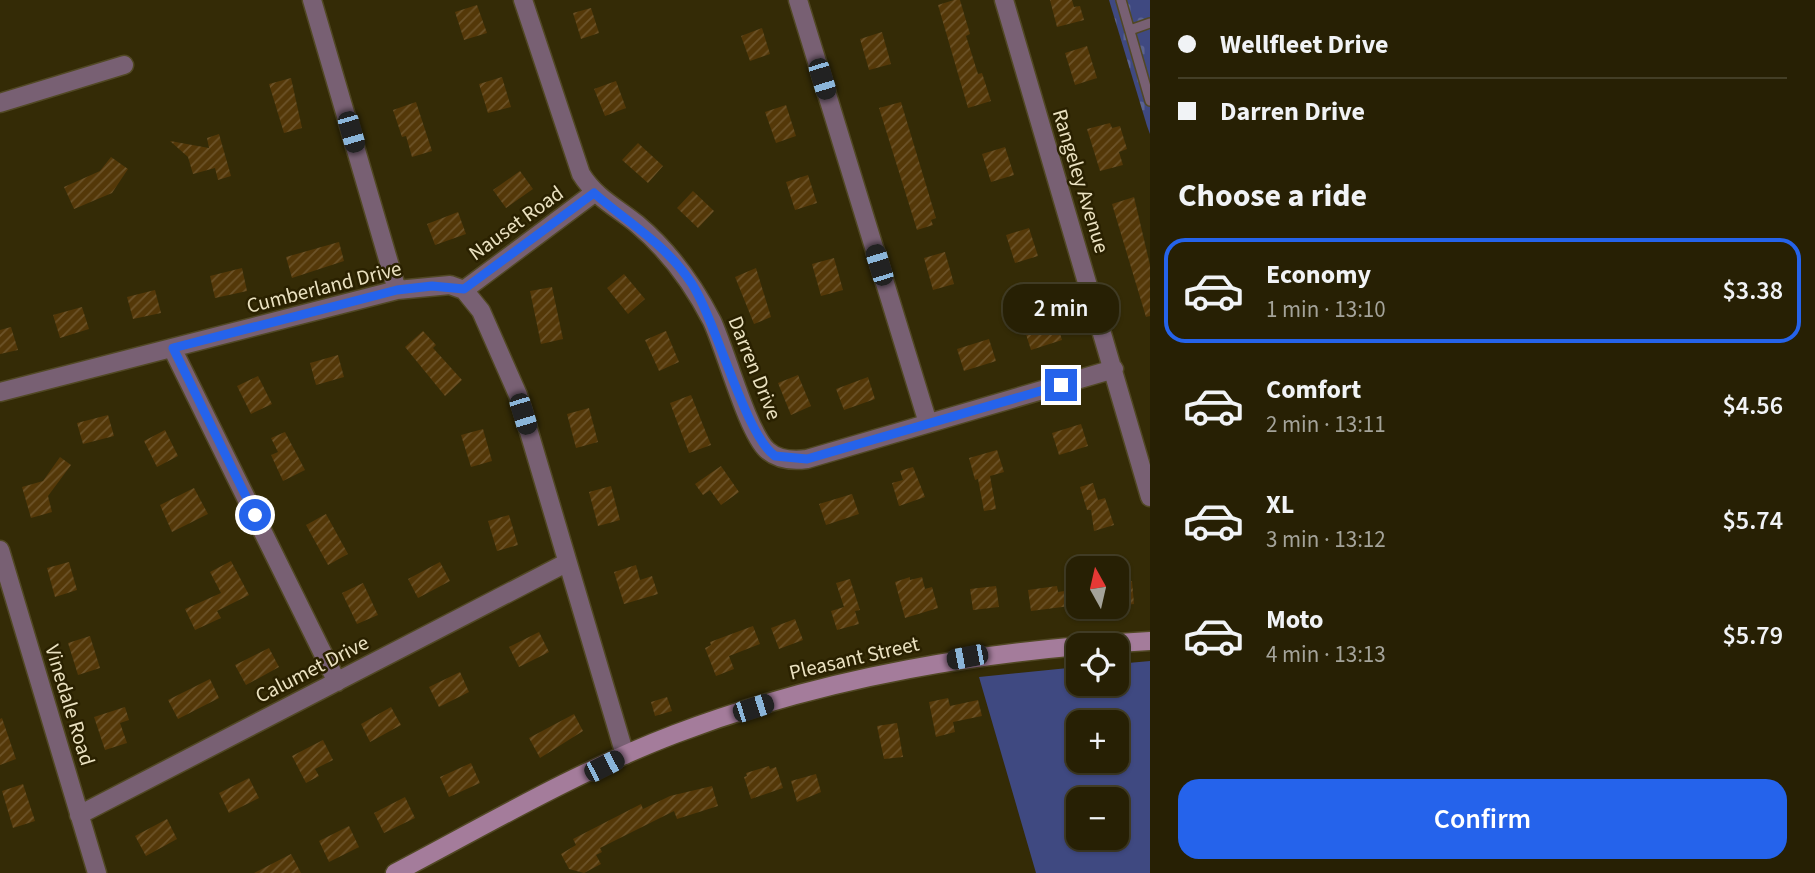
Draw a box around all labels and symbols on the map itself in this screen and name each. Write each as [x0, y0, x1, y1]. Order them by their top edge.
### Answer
car [806, 56, 839, 102]
street label: Rangeley Avenue [1045, 105, 1117, 257]
car [336, 109, 367, 155]
street label: Nauset Road [462, 178, 570, 268]
car [863, 242, 896, 288]
street label: Cumberland Drive [243, 253, 405, 321]
callout: 2 min [1003, 284, 1119, 332]
street label: Darren Drive [721, 312, 789, 424]
route end [1045, 369, 1077, 401]
car [507, 391, 540, 437]
route start [239, 499, 271, 531]
north arrow [1066, 556, 1129, 620]
street label: Calumet Drive [250, 628, 374, 710]
street label: Pleasant Street [786, 628, 922, 688]
street label: Vinedale Road [37, 641, 103, 769]
car [945, 643, 990, 671]
car [730, 692, 777, 724]
car [581, 747, 628, 785]

